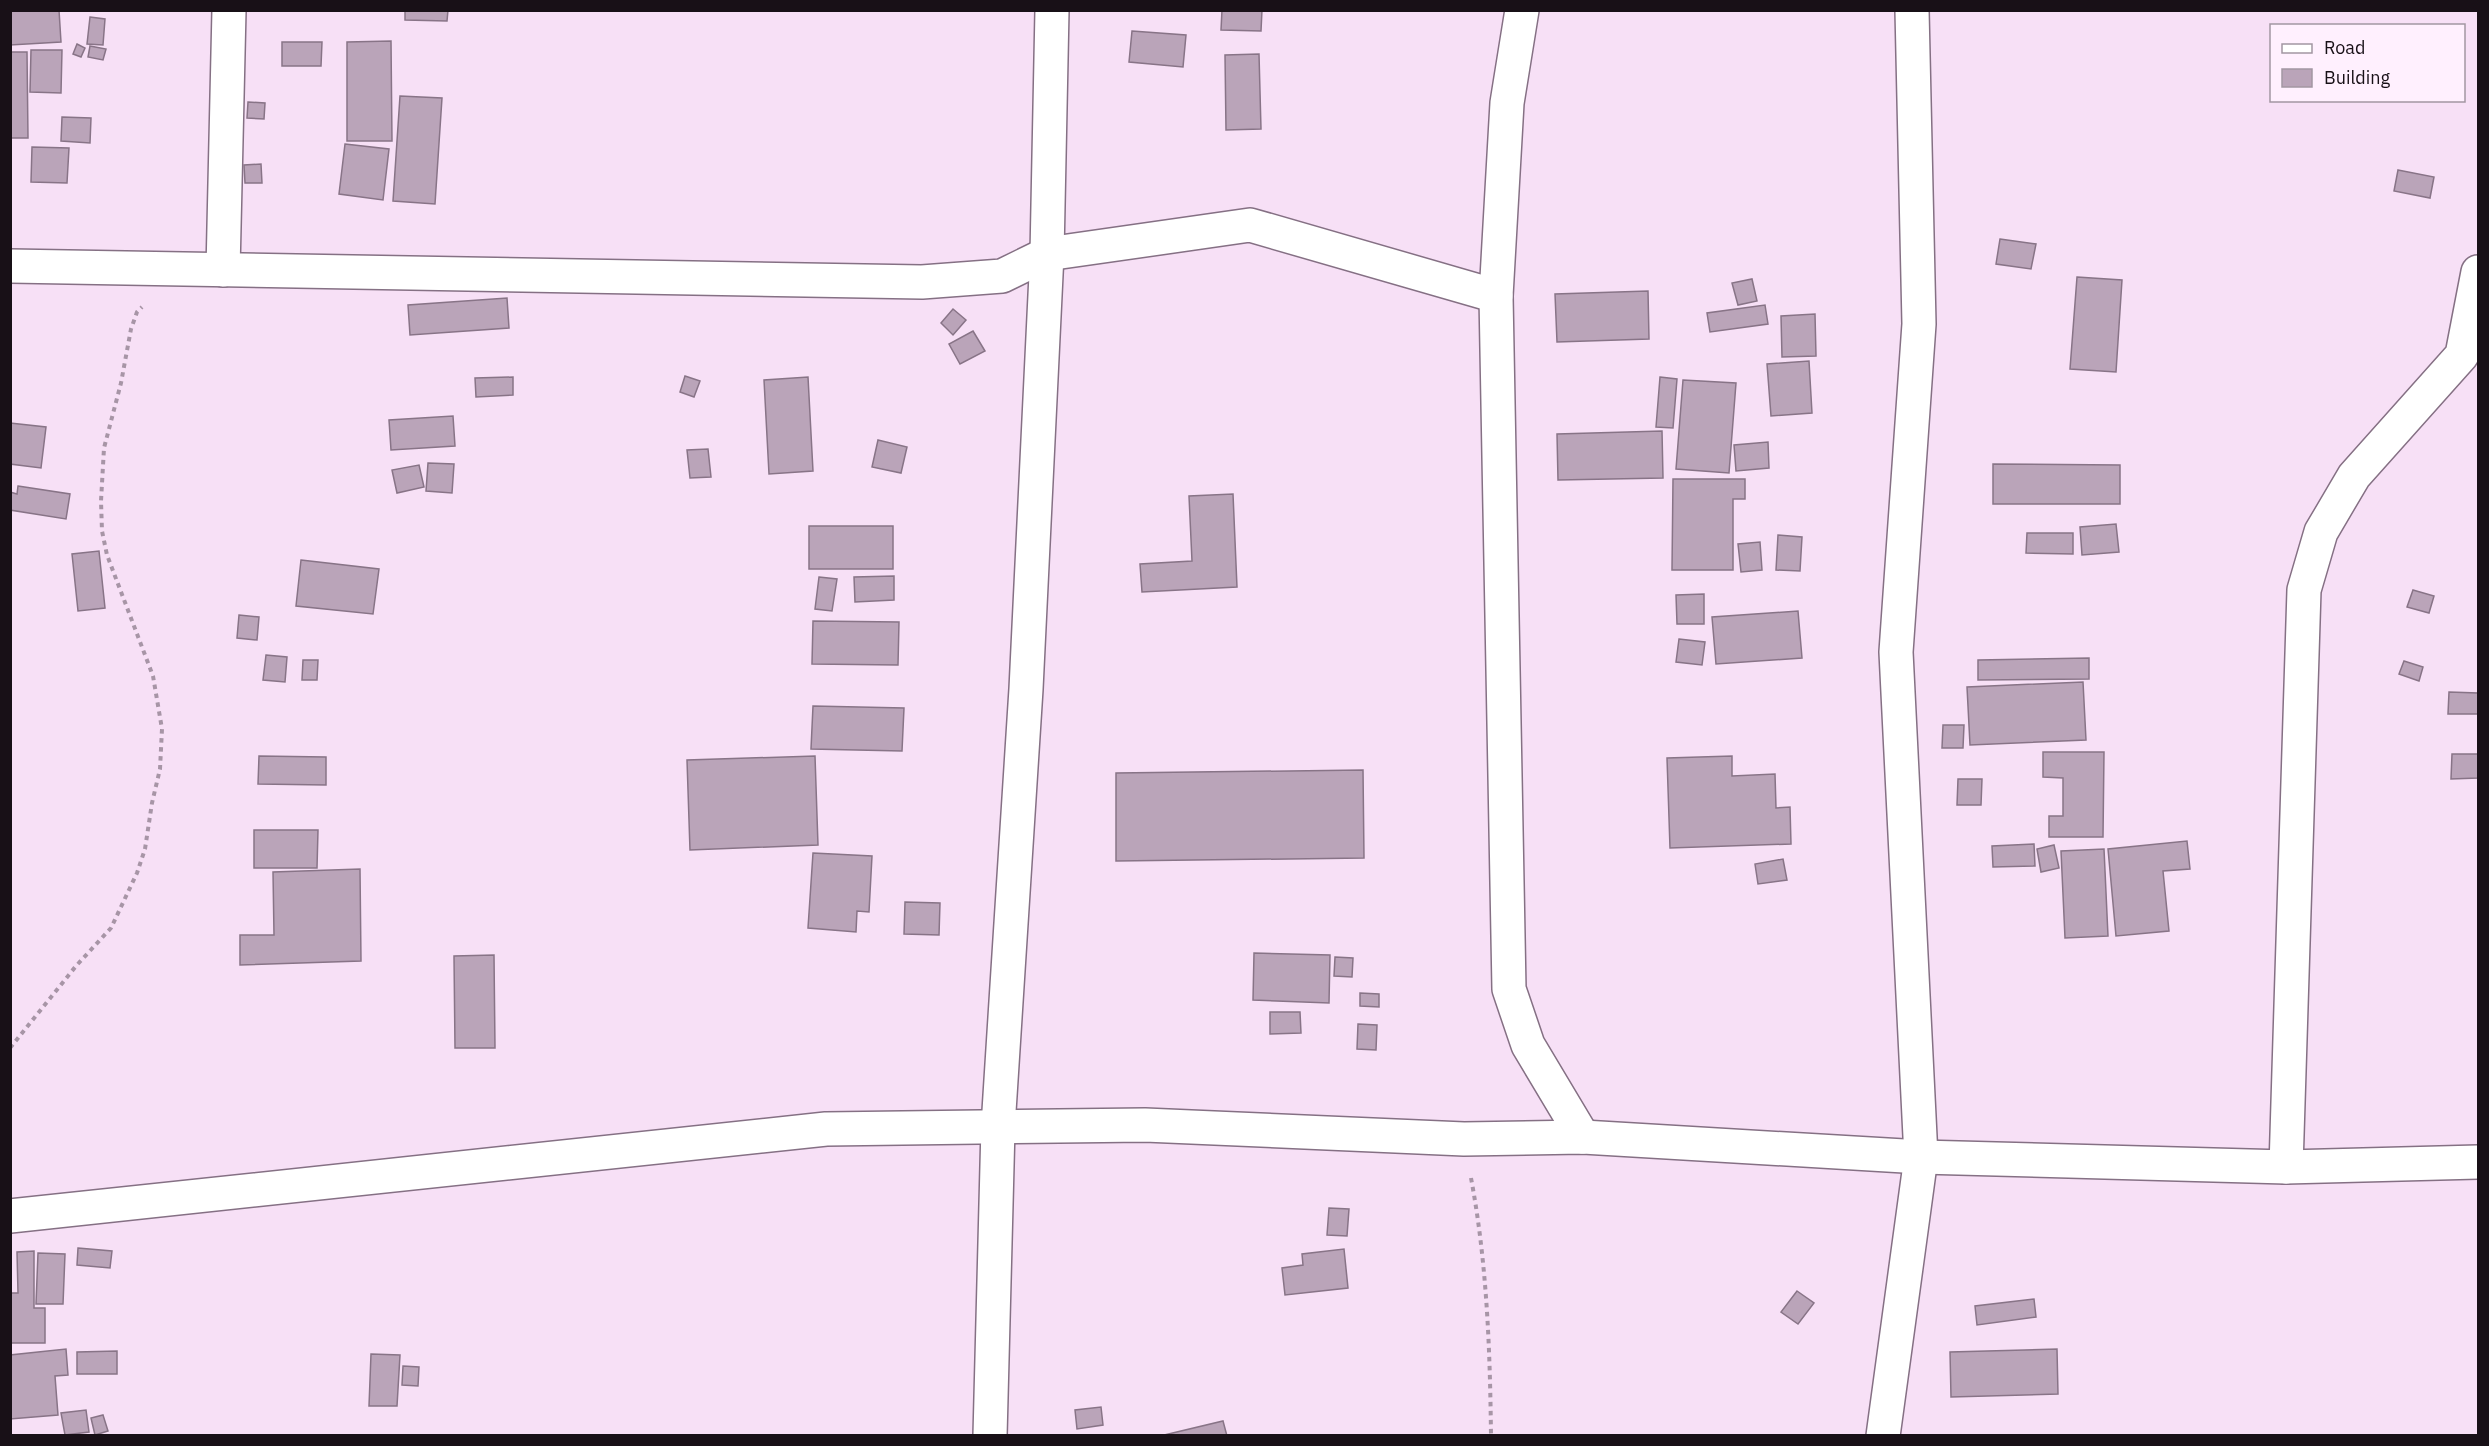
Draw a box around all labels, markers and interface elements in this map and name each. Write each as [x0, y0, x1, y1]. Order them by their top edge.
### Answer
legend [2270, 24, 2465, 102]
text: Road [2324, 36, 2365, 59]
text: Building [2324, 66, 2391, 89]

